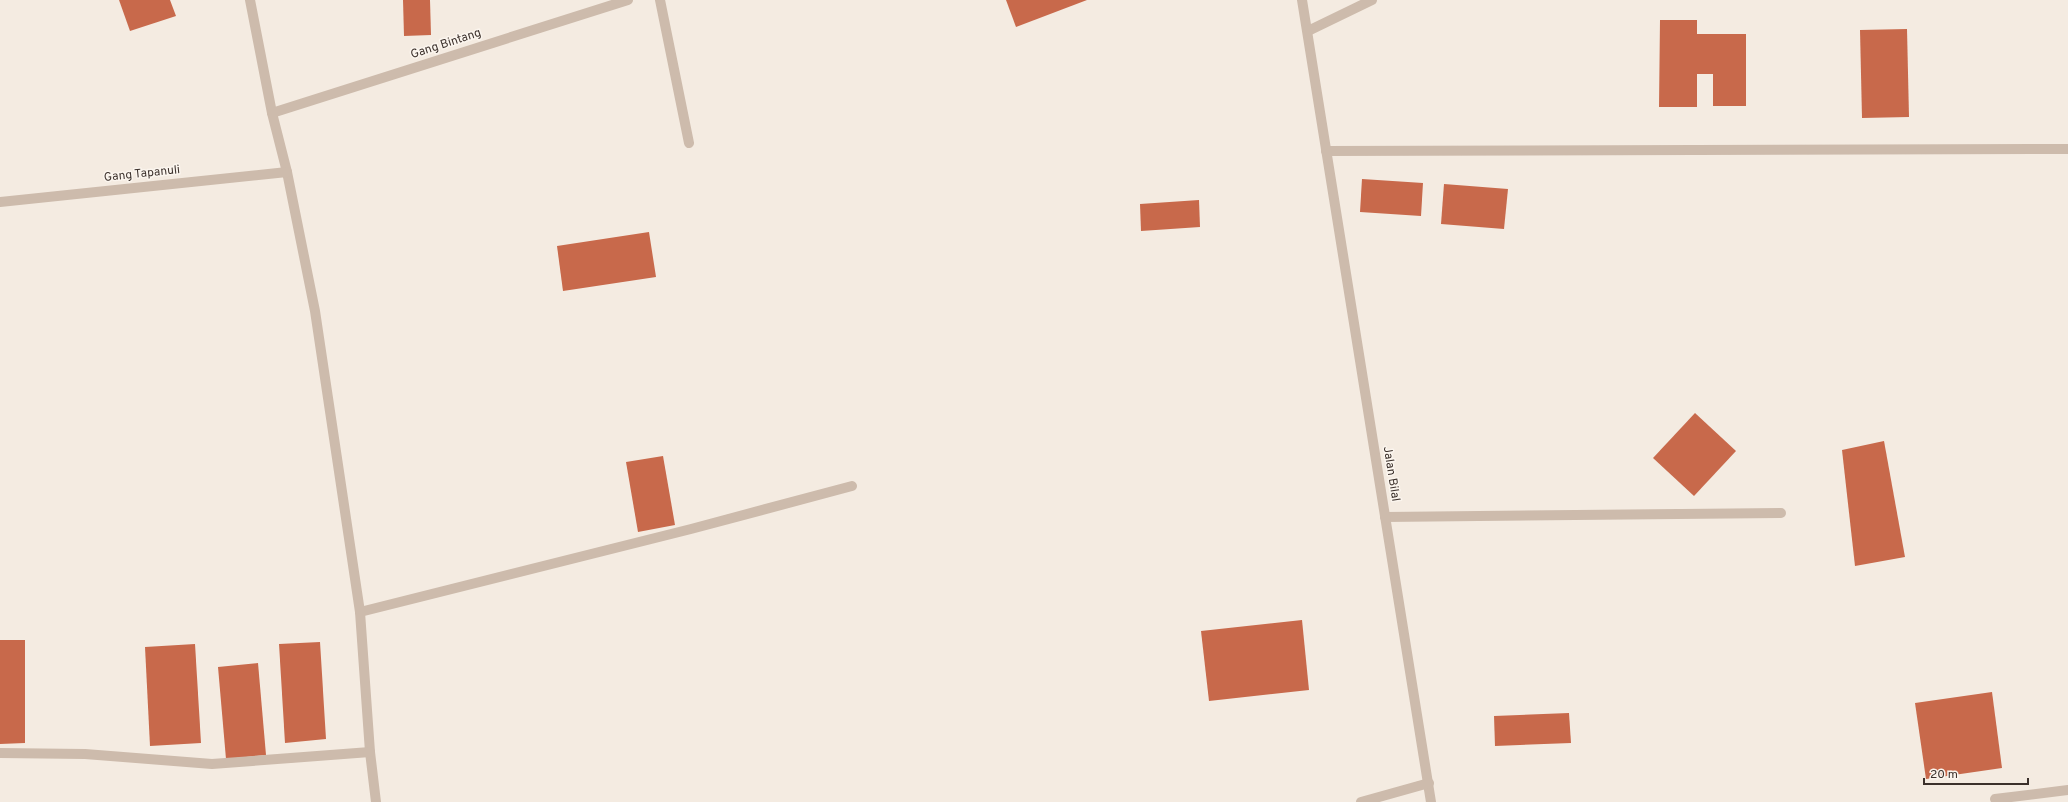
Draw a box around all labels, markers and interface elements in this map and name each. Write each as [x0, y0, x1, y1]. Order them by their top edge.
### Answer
street label: Gang Bintang [409, 25, 483, 63]
street label: Gang Tapanuli [103, 162, 181, 186]
street label: Jalan Bilal [1379, 445, 1403, 503]
scale bar [1924, 760, 2028, 786]
text: 20 m [1930, 767, 1958, 783]

